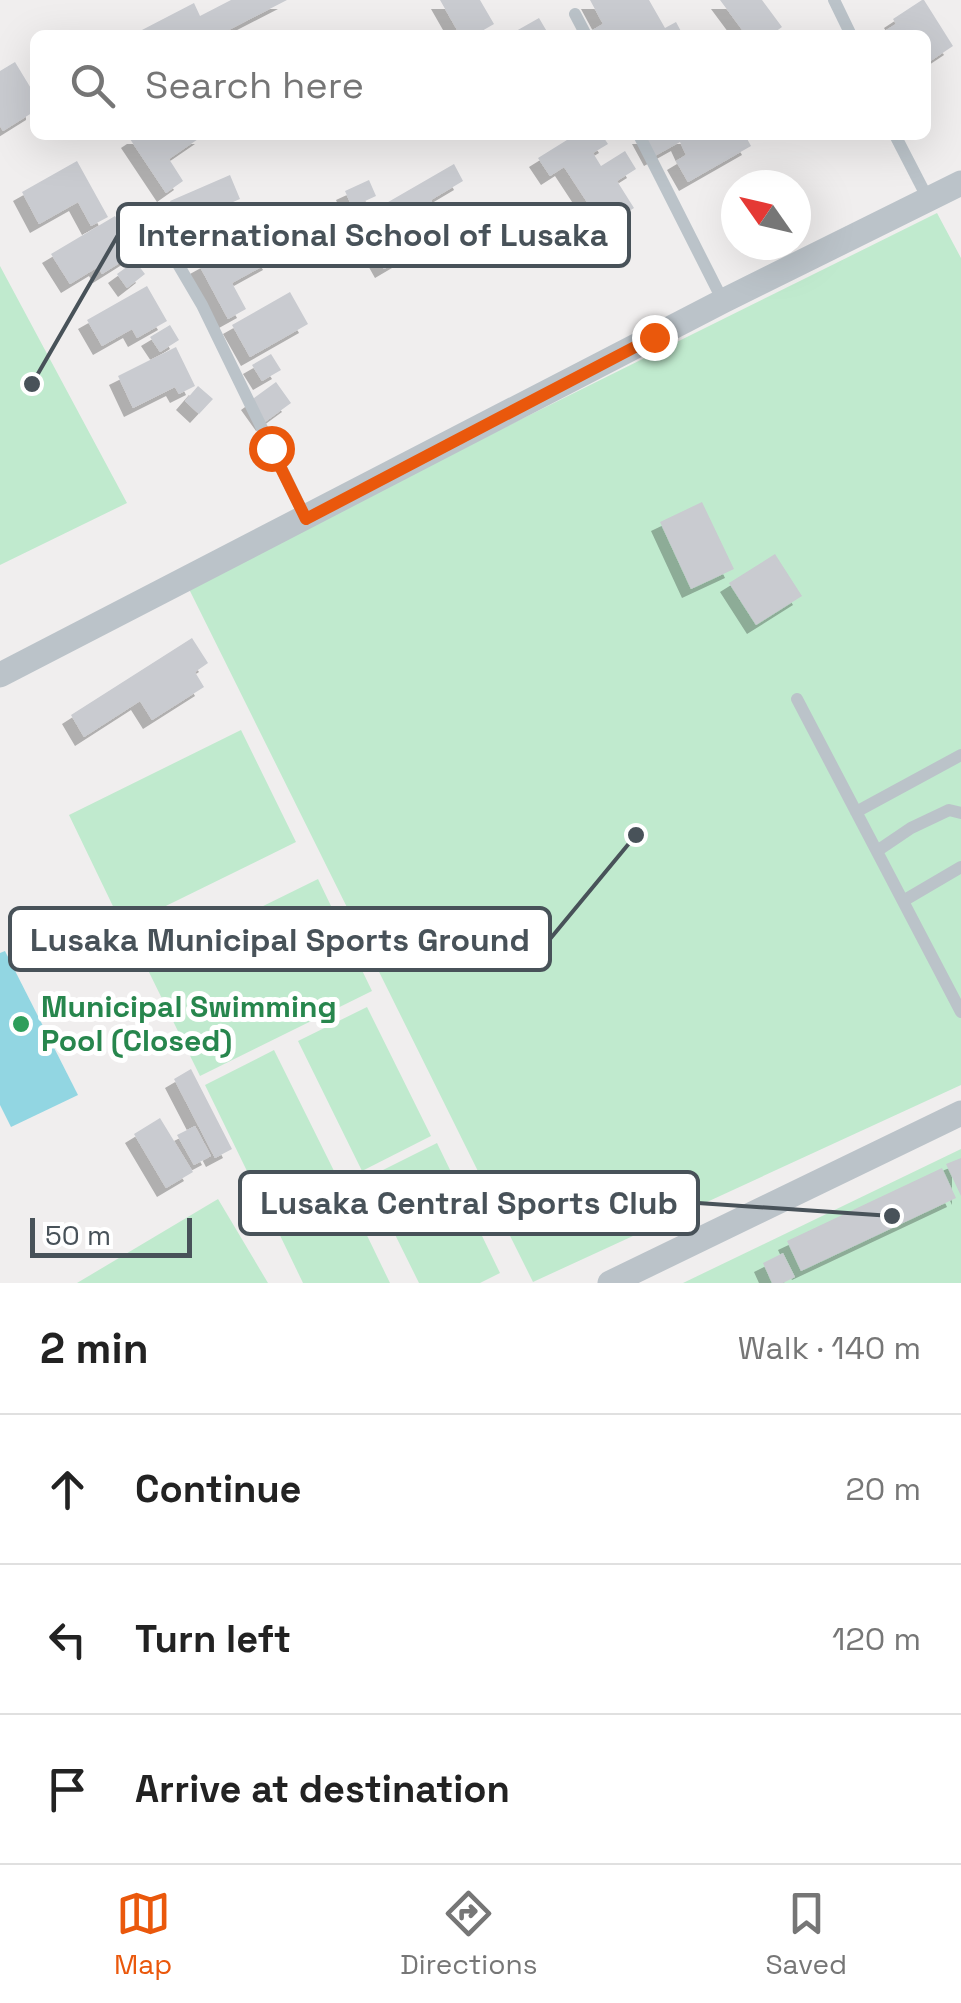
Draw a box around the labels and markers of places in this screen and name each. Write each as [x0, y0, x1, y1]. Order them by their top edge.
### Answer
callout: International School of Lusaka [118, 204, 629, 266]
callout: Lusaka Municipal Sports Ground [10, 908, 550, 970]
place label: Municipal Swimming Pool (Closed) [41, 987, 337, 1060]
marker: Municipal Swimming Pool (Closed) [10, 1013, 32, 1035]
callout: Lusaka Central Sports Club [240, 1172, 698, 1234]

